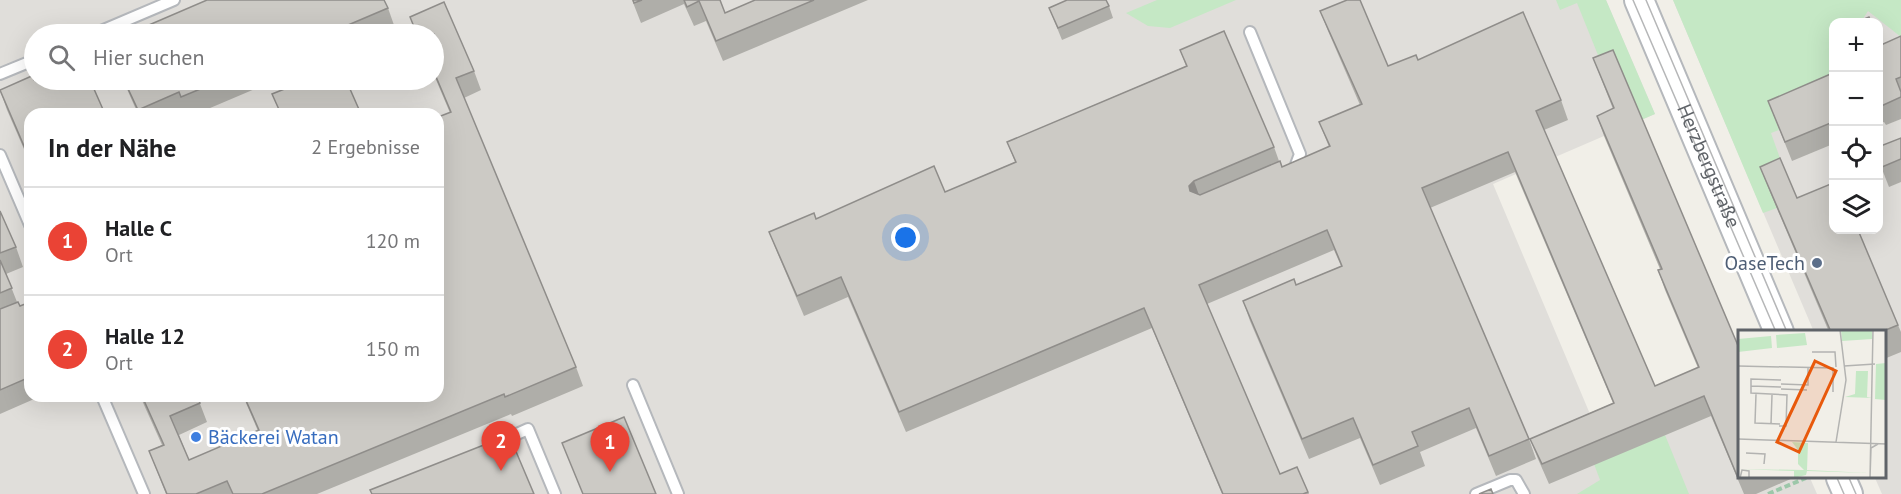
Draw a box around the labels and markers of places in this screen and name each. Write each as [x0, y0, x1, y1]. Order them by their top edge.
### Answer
place label: OaseTech [1724, 250, 1805, 276]
marker: OaseTech [1810, 256, 1824, 270]
pin: 2 [482, 422, 520, 471]
pin: 1 [590, 422, 630, 472]
place label: Bäckerei Watan [208, 424, 339, 450]
marker: Bäckerei Watan [189, 430, 203, 444]

